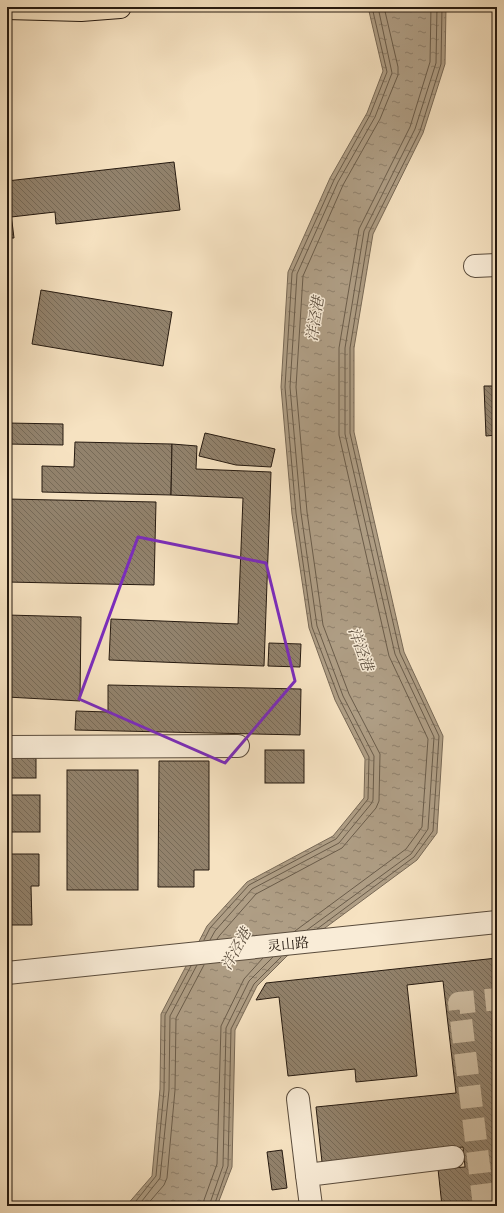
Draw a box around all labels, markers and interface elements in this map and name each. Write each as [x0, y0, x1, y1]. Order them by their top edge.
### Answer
water label: 洋泾港 [302, 293, 328, 343]
water label: 洋泾港 [345, 624, 379, 675]
water label: 洋泾港 [216, 923, 256, 973]
street label: 灵山路 [266, 933, 310, 955]

